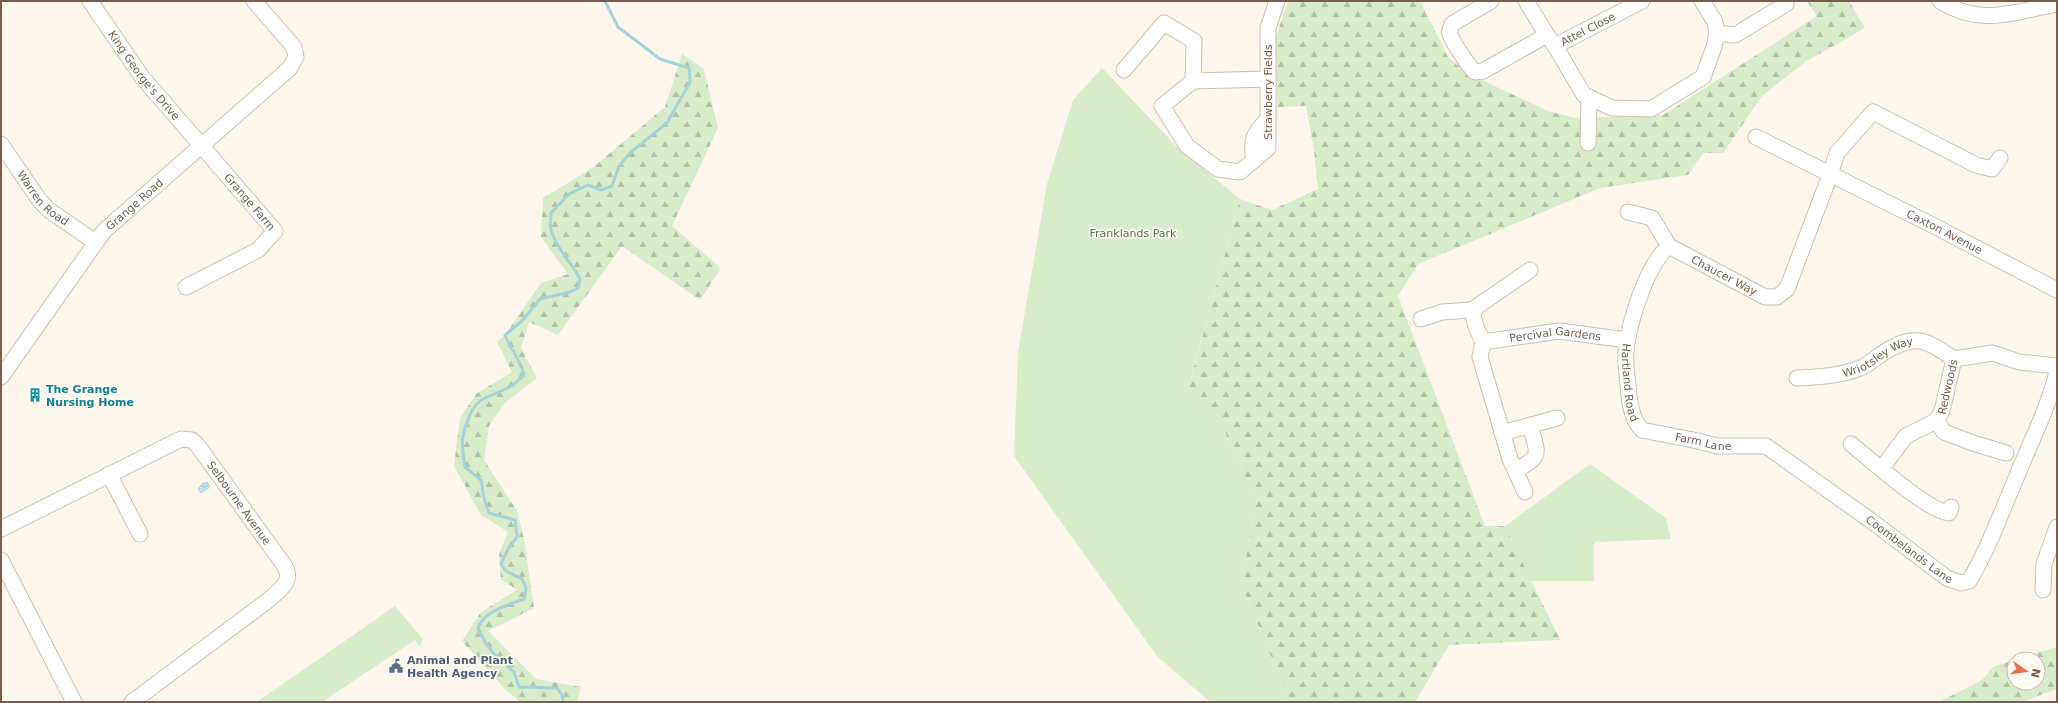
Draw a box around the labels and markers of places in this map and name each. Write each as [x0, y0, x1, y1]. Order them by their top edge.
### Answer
place label: The Grange Nursing Home [46, 383, 134, 409]
building icon: The Grange Nursing Home [27, 387, 43, 403]
place label: Animal and Plant Health Agency [407, 654, 513, 680]
public building icon: Animal and Plant Health Agency [388, 658, 404, 674]

